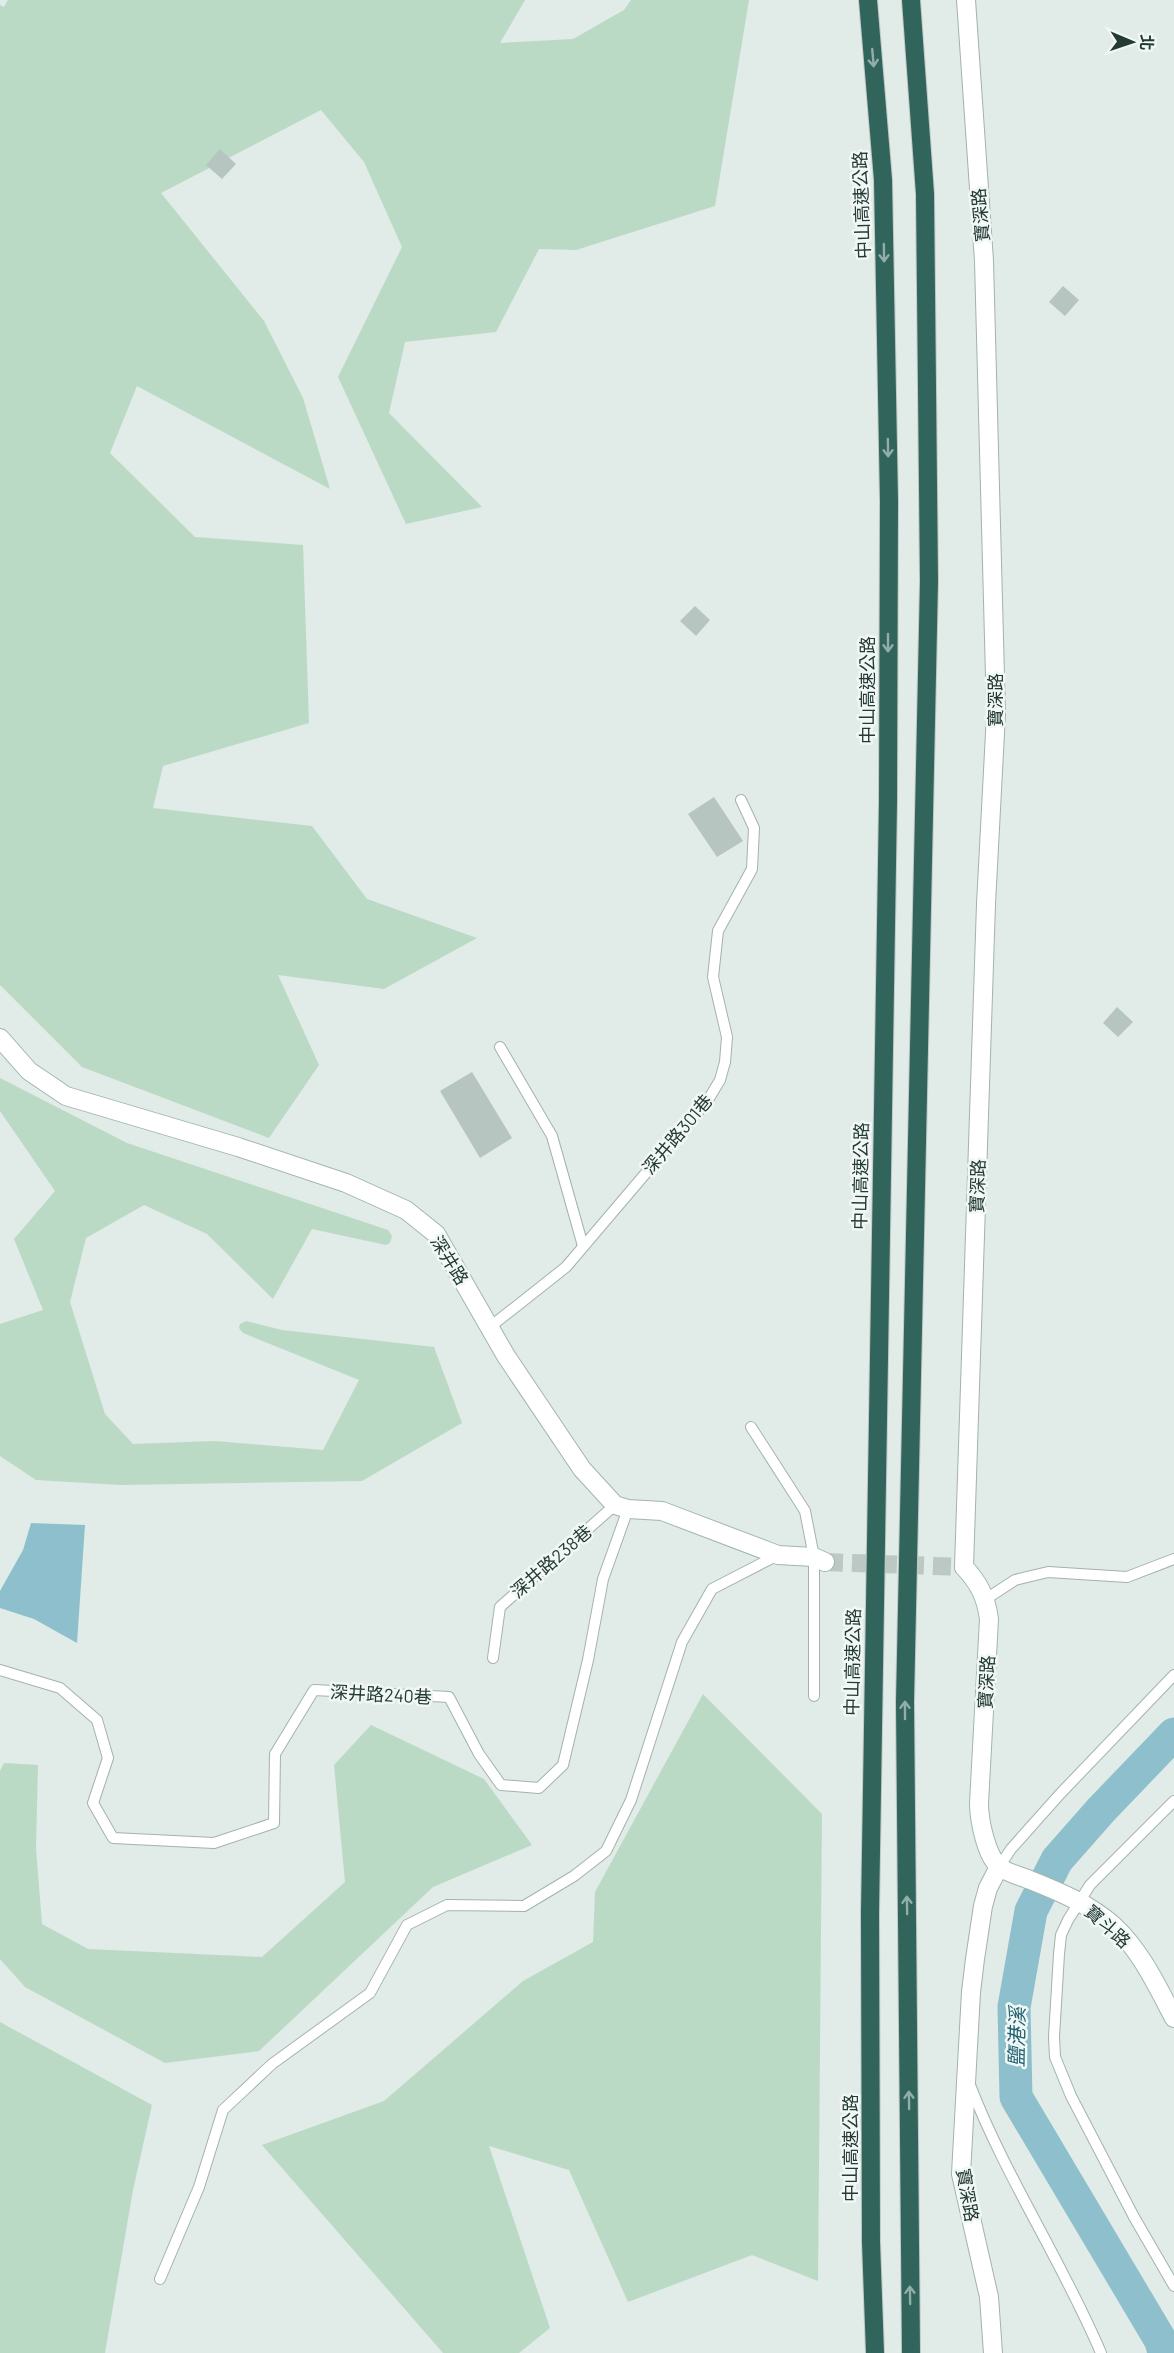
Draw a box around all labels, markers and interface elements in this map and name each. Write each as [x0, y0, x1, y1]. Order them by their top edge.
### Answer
north arrow [1102, 12, 1162, 72]
text: 北 [1138, 34, 1157, 51]
one-way arrow [867, 48, 878, 68]
street label: 中山高速公路 [848, 151, 874, 259]
street label: 寶深路 [967, 187, 993, 243]
one-way arrow [878, 242, 890, 262]
one-way arrow [882, 437, 894, 457]
one-way arrow [882, 632, 894, 652]
street label: 中山高速公路 [856, 636, 878, 744]
street label: 寶深路 [984, 673, 1006, 727]
street label: 深井路301巷 [637, 1090, 717, 1178]
street label: 中山高速公路 [848, 1122, 872, 1230]
street label: 寶深路 [965, 1159, 989, 1213]
street label: 深井路 [426, 1231, 474, 1289]
street label: 深井路238巷 [506, 1520, 596, 1602]
street label: 中山高速公路 [840, 1608, 864, 1716]
street label: 寶深路 [974, 1654, 998, 1710]
street label: 深井路240巷 [330, 1680, 432, 1708]
one-way arrow [899, 1700, 911, 1720]
one-way arrow [901, 1895, 913, 1915]
street label: 寶斗路 [1081, 1900, 1135, 1952]
water label: 鹽港溪 [1003, 2004, 1029, 2067]
one-way arrow [903, 2090, 914, 2110]
street label: 中山高速公路 [839, 2094, 861, 2202]
street label: 寶深路 [952, 2167, 984, 2223]
one-way arrow [904, 2285, 916, 2305]

